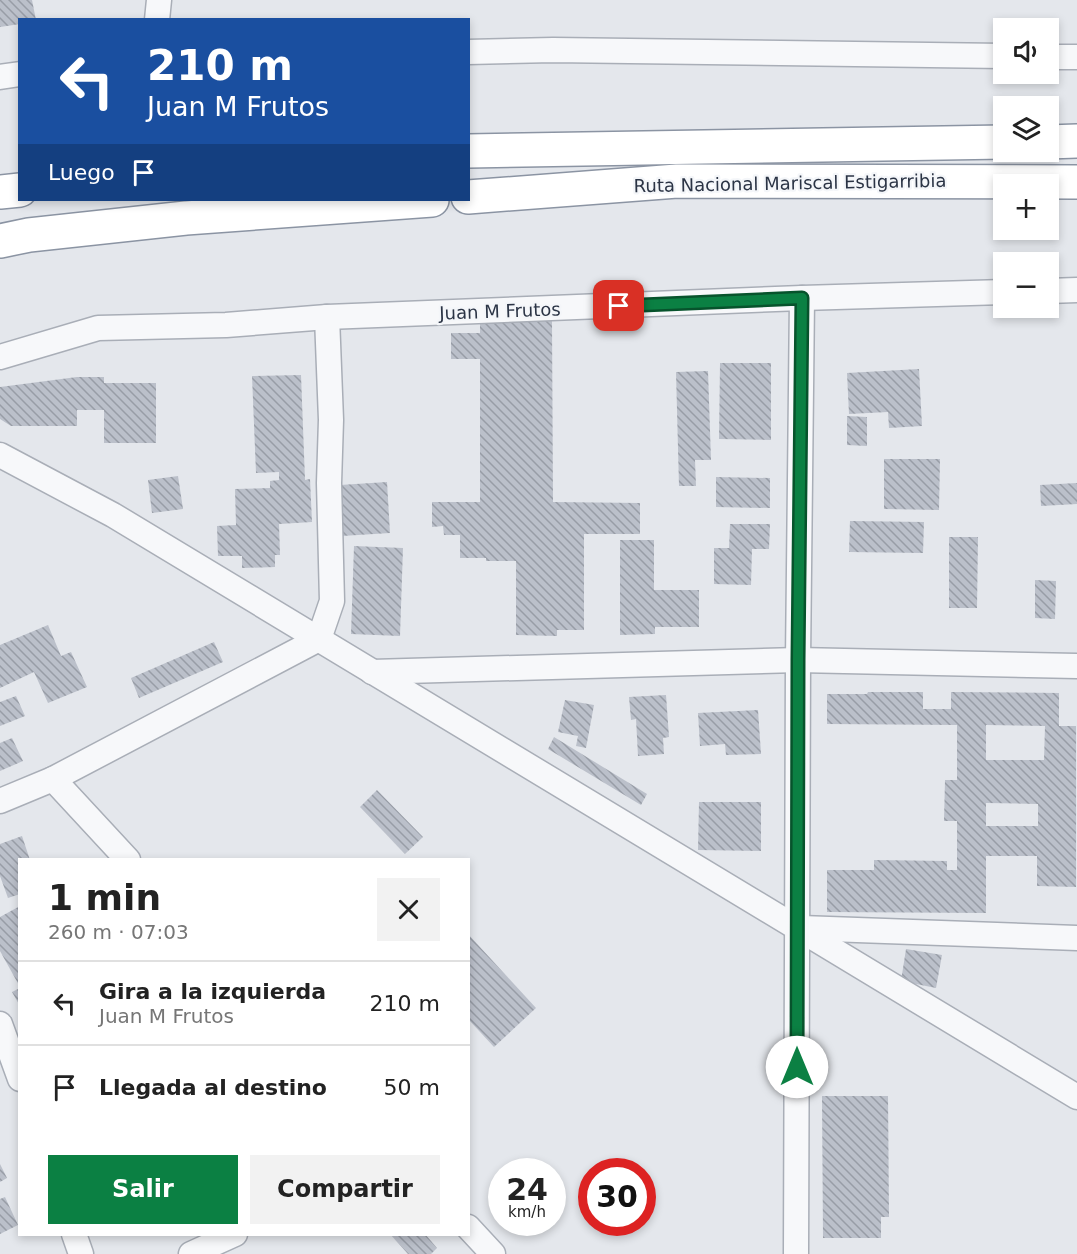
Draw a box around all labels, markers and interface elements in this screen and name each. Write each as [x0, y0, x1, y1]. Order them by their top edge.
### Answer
map controls [993, 18, 1059, 318]
button: sound [993, 18, 1059, 84]
text: 210 m [147, 41, 293, 90]
icon: left [48, 42, 126, 120]
text: Juan M Frutos [147, 91, 329, 122]
button: layers [993, 96, 1059, 162]
icon: arrive [127, 156, 160, 189]
text: Luego [48, 160, 115, 185]
street label: Ruta Nacional Mariscal Estigarribia [633, 170, 947, 196]
button: + [993, 174, 1059, 240]
button: − [993, 252, 1059, 318]
pin [593, 280, 644, 331]
icon: arrive [602, 289, 635, 322]
street label: Juan M Frutos [438, 298, 561, 324]
text: 1 min [48, 877, 161, 918]
button: close [377, 878, 440, 941]
text: 260 m · 07:03 [48, 920, 189, 944]
text: Gira a la izquierda [99, 979, 326, 1004]
icon: left [48, 987, 81, 1020]
text: 210 m [370, 991, 440, 1016]
text: Juan M Frutos [99, 1004, 234, 1028]
position arrow [765, 1035, 829, 1099]
icon: arrive [48, 1071, 81, 1104]
text: Llegada al destino [99, 1075, 327, 1100]
text: 50 m [384, 1075, 440, 1100]
button: Salir [48, 1155, 238, 1224]
button: Compartir [250, 1155, 440, 1224]
speed limit sign: 30 [578, 1158, 656, 1236]
text: 24 [506, 1172, 548, 1207]
text: km/h [508, 1203, 546, 1221]

